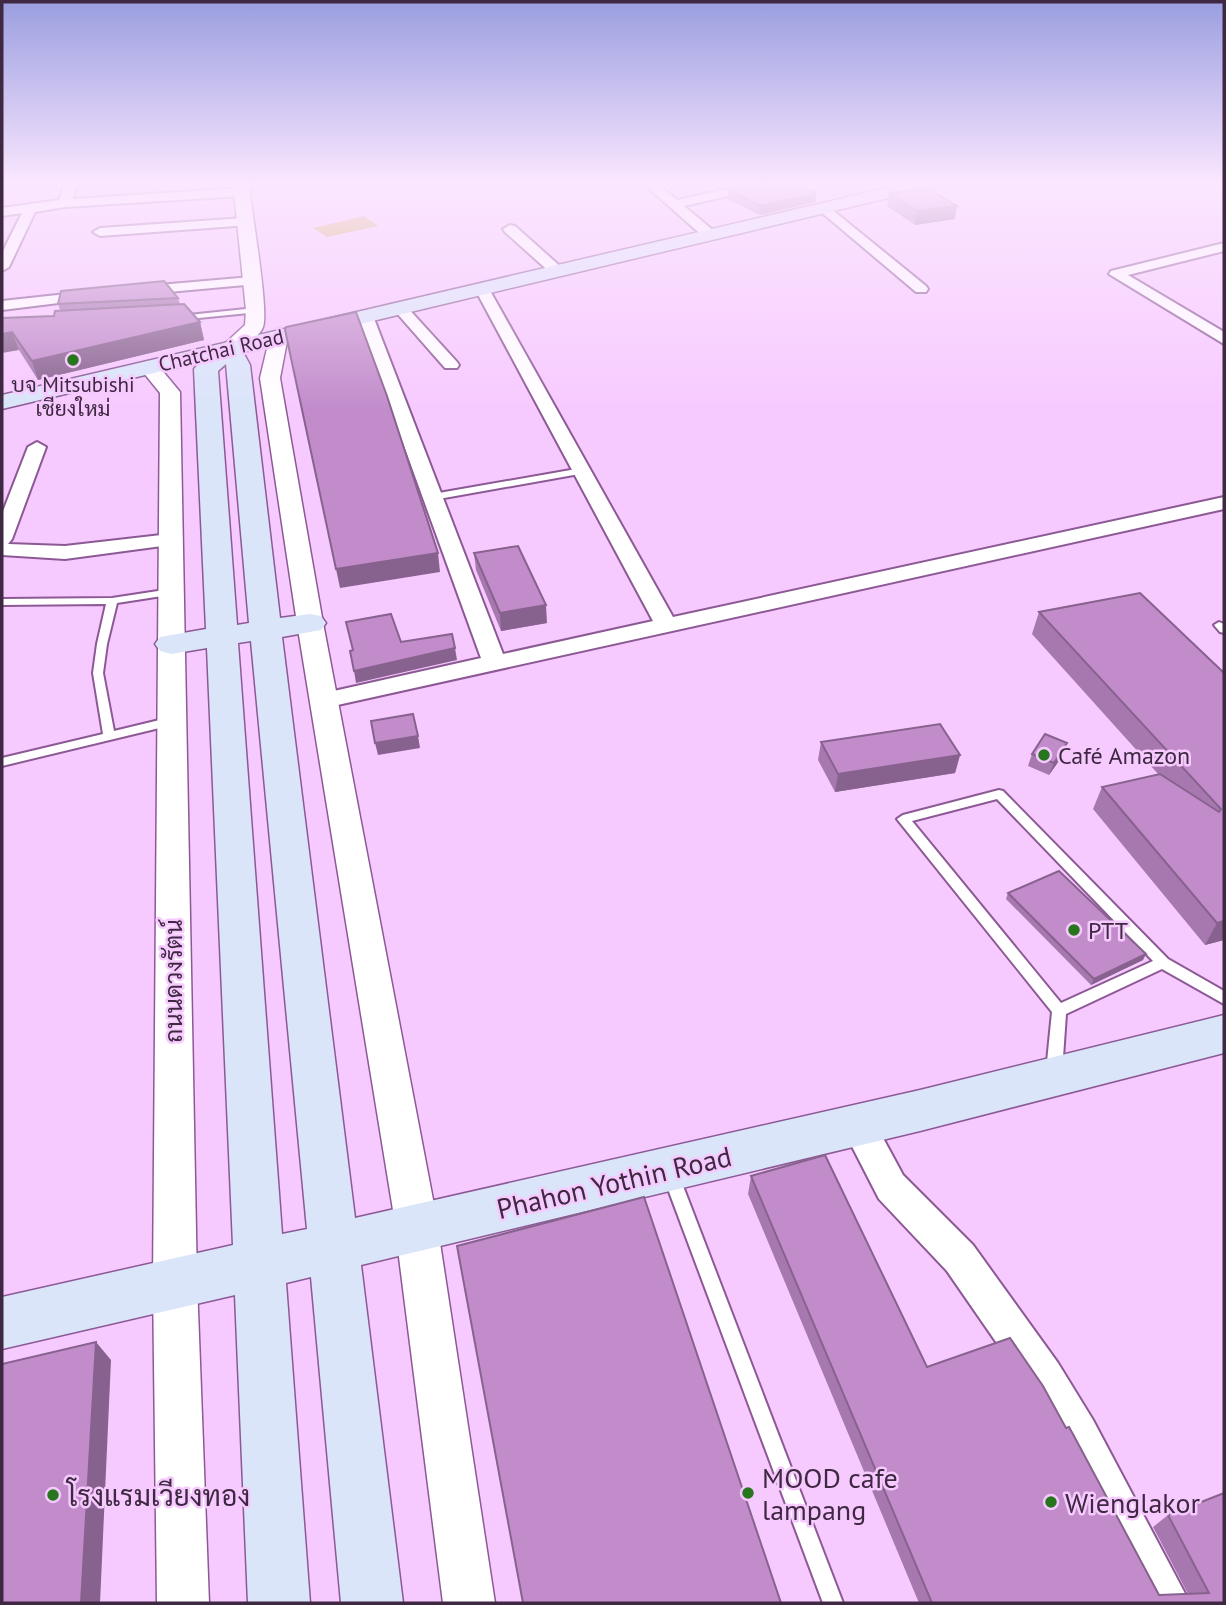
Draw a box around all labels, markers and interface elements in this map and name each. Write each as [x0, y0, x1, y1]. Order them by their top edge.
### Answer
street label: Chatchai Road [156, 322, 286, 378]
marker: บจ Mitsubishi เชียงใหม่ [65, 352, 81, 368]
place label: บจ Mitsubishi เชียงใหม่ [11, 371, 135, 422]
place label: Café Amazon [1058, 740, 1190, 771]
marker: Café Amazon [1036, 747, 1052, 763]
place label: PTT [1088, 915, 1128, 946]
street label: ถนนดวงรัตน์ [158, 919, 189, 1043]
marker: PTT [1066, 922, 1082, 938]
street label: Phahon Yothin Road [493, 1137, 735, 1227]
place label: MOOD cafe lampang [762, 1459, 898, 1528]
place label: โรงแรมเวียงทอง [65, 1477, 250, 1514]
place label: Wienglakor [1065, 1484, 1200, 1521]
marker: MOOD cafe lampang [740, 1485, 756, 1501]
marker: โรงแรมเวียงทอง [45, 1487, 61, 1503]
marker: Wienglakor [1043, 1494, 1059, 1510]

